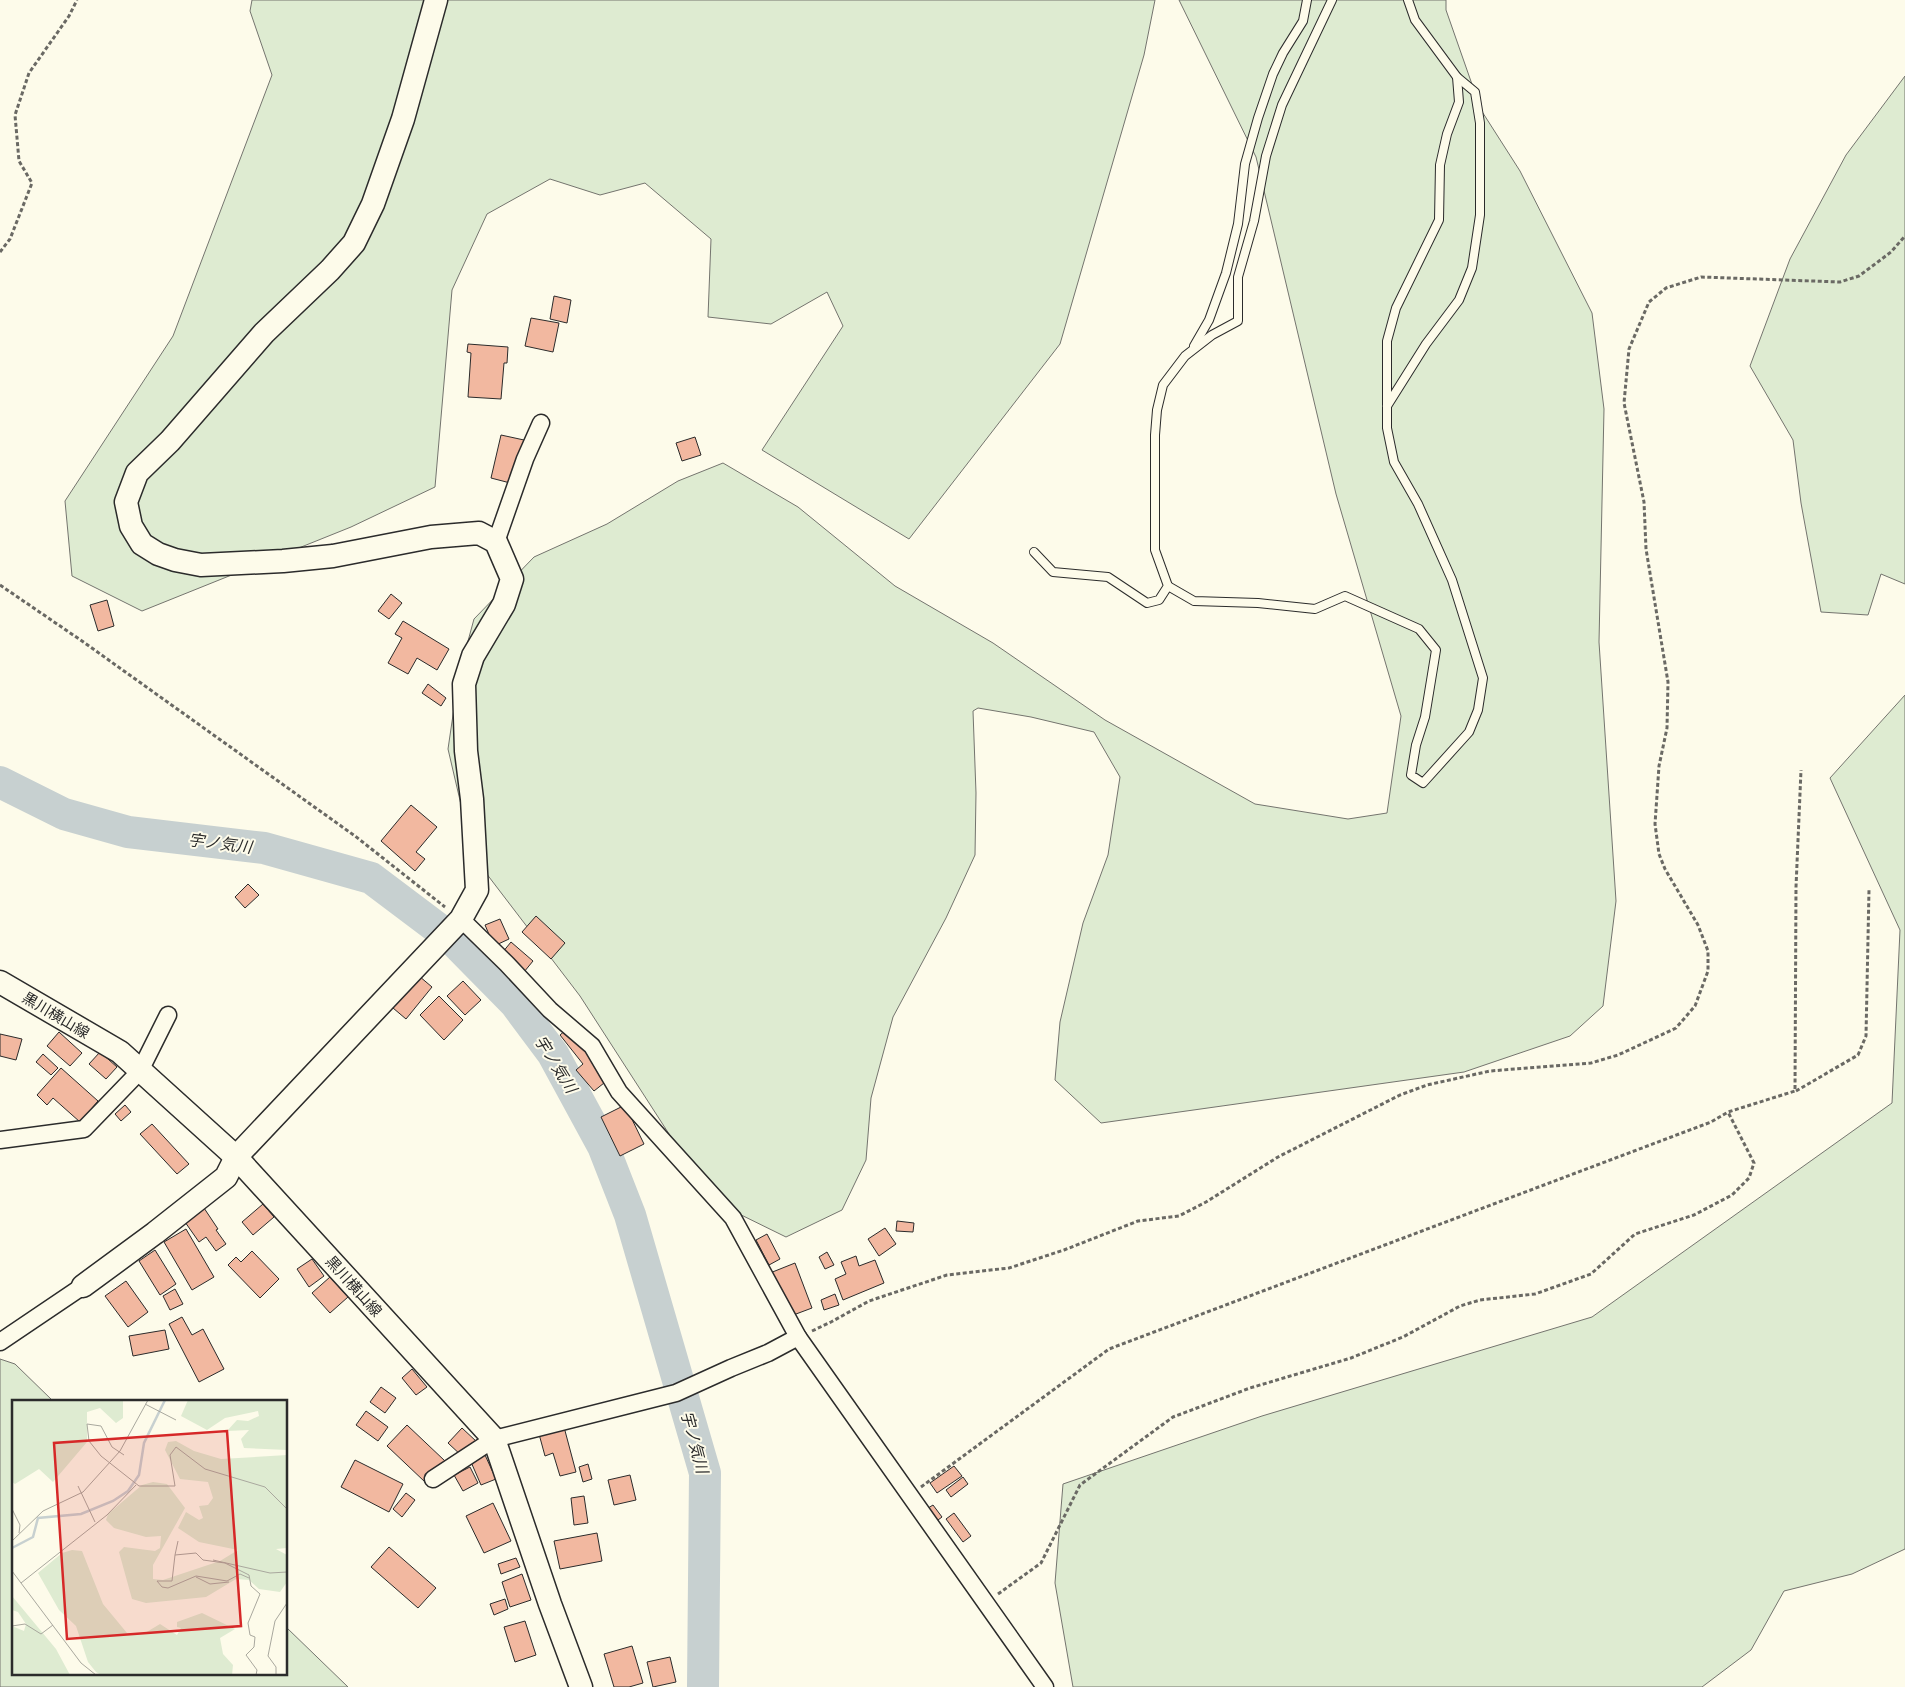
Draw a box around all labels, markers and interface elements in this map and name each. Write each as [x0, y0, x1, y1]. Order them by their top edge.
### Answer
water label: 宇ノ気川 [187, 829, 255, 857]
street label: 黒川横山線 [19, 988, 93, 1042]
water label: 宇ノ気川 [531, 1032, 582, 1098]
street label: 黒川横山線 [322, 1252, 386, 1320]
inset map [12, 1400, 288, 1674]
water label: 宇ノ気川 [677, 1408, 713, 1477]

